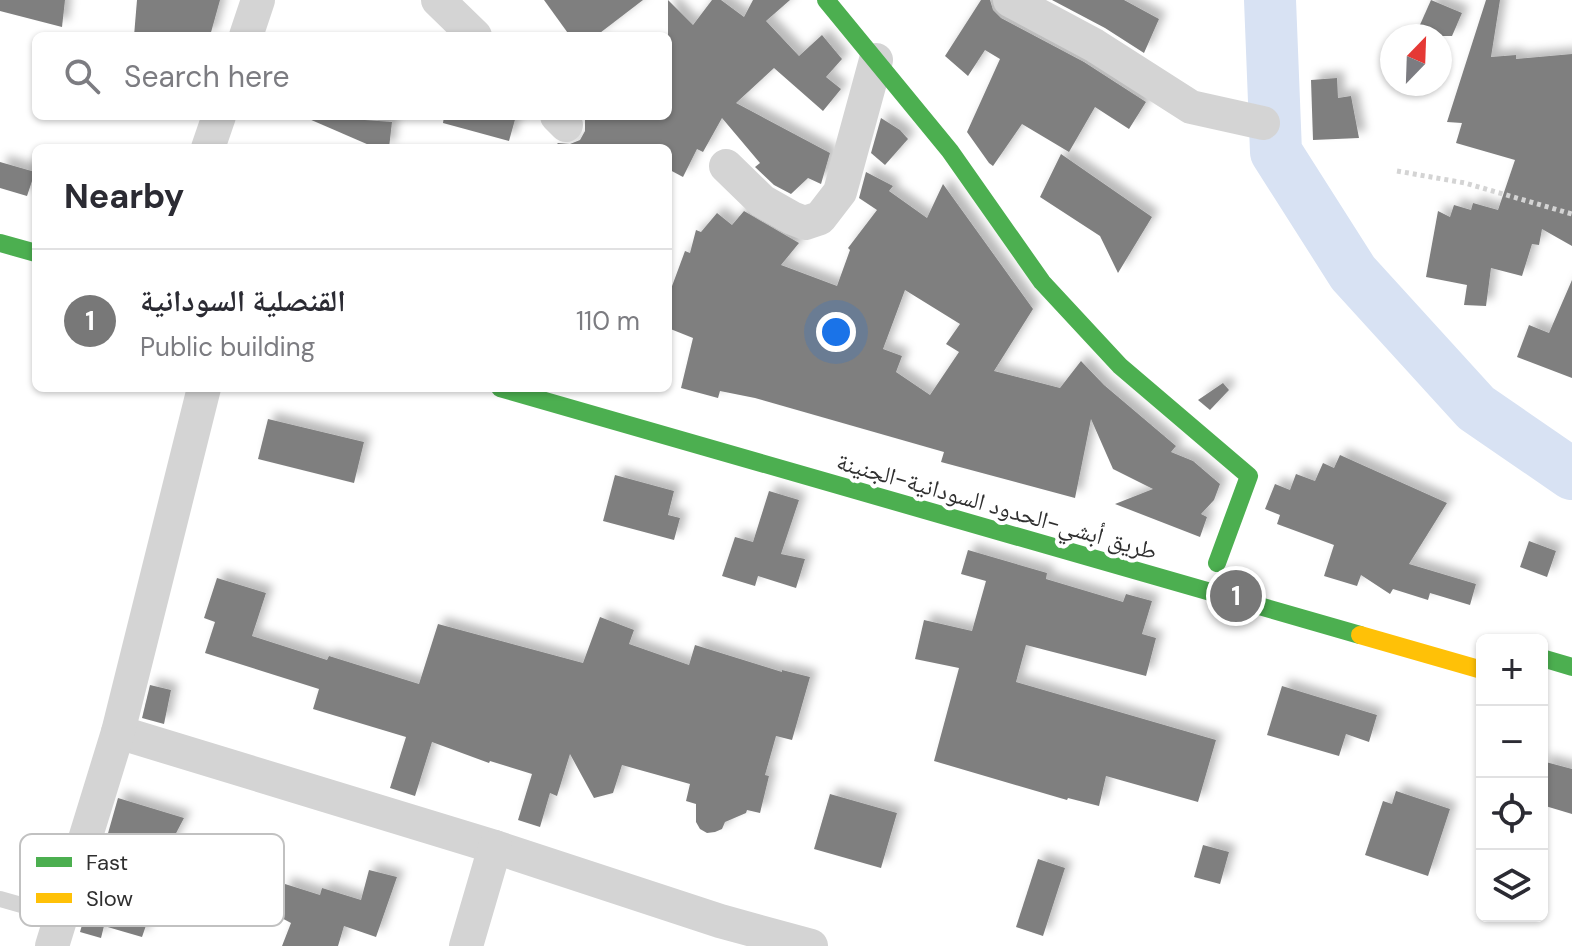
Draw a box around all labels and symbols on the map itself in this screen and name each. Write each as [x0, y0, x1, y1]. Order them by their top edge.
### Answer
north arrow [1380, 24, 1452, 96]
your location [816, 312, 856, 352]
street label: طريق أبشي-الحدود السودانية-الجنينة [832, 445, 1161, 571]
pin: 1 [1210, 566, 1262, 626]
legend [20, 834, 284, 926]
text: Fast [86, 848, 128, 877]
text: Slow [86, 884, 133, 913]

